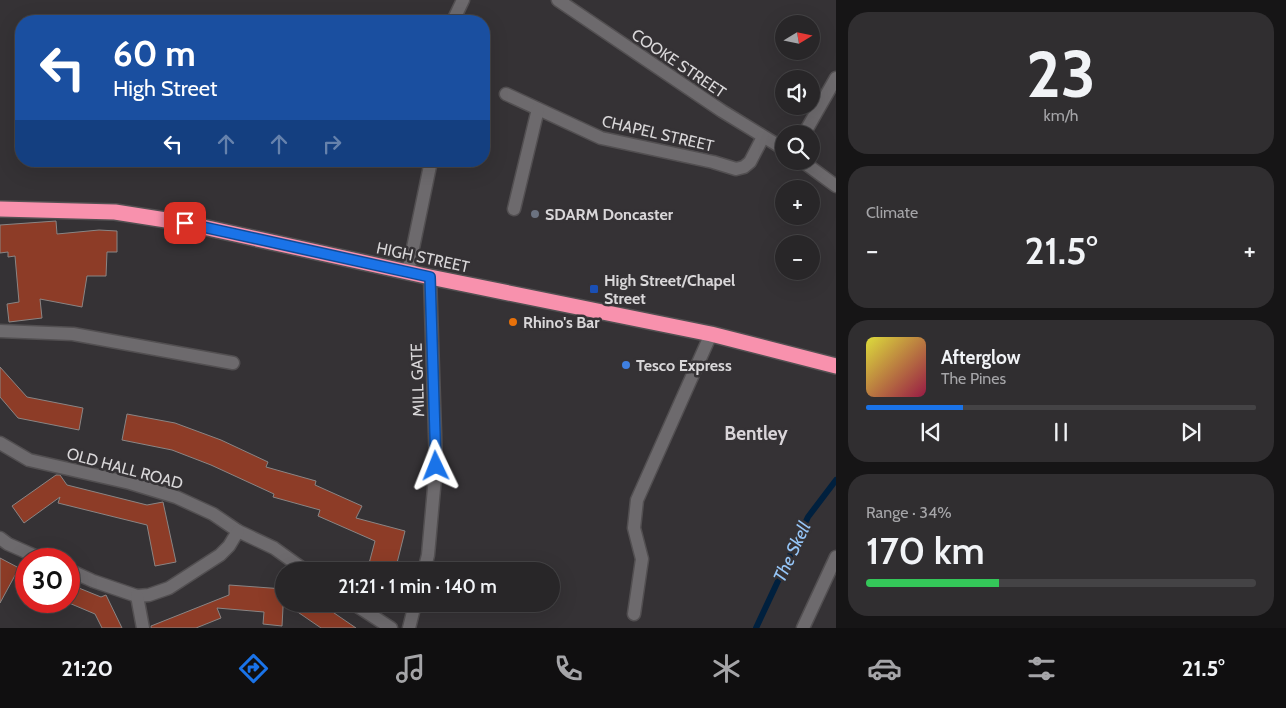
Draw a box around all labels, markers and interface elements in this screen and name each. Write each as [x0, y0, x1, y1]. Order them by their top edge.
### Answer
north arrow [775, 15, 820, 60]
map controls [775, 15, 820, 280]
street label: COOKE STREET [628, 25, 730, 102]
text: 60 m [113, 32, 196, 75]
text: 23 [1026, 34, 1096, 113]
icon: left [30, 35, 95, 100]
button: sound [775, 70, 820, 115]
text: High Street [113, 75, 217, 102]
text: km/h [1043, 106, 1079, 125]
street label: CHAPEL STREET [600, 111, 716, 156]
button: search [775, 125, 820, 170]
icon: left [159, 130, 187, 158]
icon: ahead [212, 130, 240, 158]
icon: ahead [265, 130, 293, 158]
icon: right [318, 130, 346, 158]
button: + [775, 180, 820, 225]
pin [164, 202, 206, 244]
text: Climate [866, 203, 918, 222]
place label: SDARM Doncaster [545, 205, 674, 224]
marker: SDARM Doncaster [529, 208, 541, 220]
icon: arrive [171, 209, 199, 237]
text: 21.5° [1024, 227, 1098, 274]
text: − [866, 233, 878, 267]
text: + [1244, 233, 1256, 267]
button: − [775, 235, 820, 280]
street label: HIGH STREET [375, 238, 472, 277]
place label: High Street/Chapel Street [604, 271, 735, 308]
marker: High Street/Chapel Street [588, 283, 600, 295]
place label: Rhino's Bar [523, 313, 600, 332]
marker: Rhino's Bar [507, 316, 519, 328]
street label: MILL GATE [407, 343, 428, 417]
text: Afterglow [941, 346, 1021, 369]
place label: Tesco Express [636, 356, 732, 375]
marker: Tesco Express [620, 359, 632, 371]
text: The Pines [941, 369, 1006, 388]
icon: previous [917, 418, 945, 446]
icon: pause [1047, 418, 1075, 446]
icon: next [1177, 418, 1205, 446]
district label: Bentley [724, 422, 788, 445]
position arrow [409, 439, 461, 491]
street label: OLD HALL ROAD [65, 444, 185, 493]
text: Range · 34% [866, 503, 952, 522]
water label: The Skell [768, 518, 816, 586]
text: 170 km [866, 527, 985, 574]
speed limit sign: 30 [15, 548, 80, 613]
text: 21:21 · 1 min · 140 m [338, 575, 497, 598]
icon: directions [236, 651, 271, 686]
icon: music [393, 651, 428, 686]
icon: phone [551, 651, 586, 686]
icon: climate [709, 651, 744, 686]
icon: car [867, 651, 902, 686]
icon: filters [1024, 651, 1059, 686]
text: 21:20 [61, 655, 113, 682]
text: 21.5° [1182, 655, 1225, 682]

